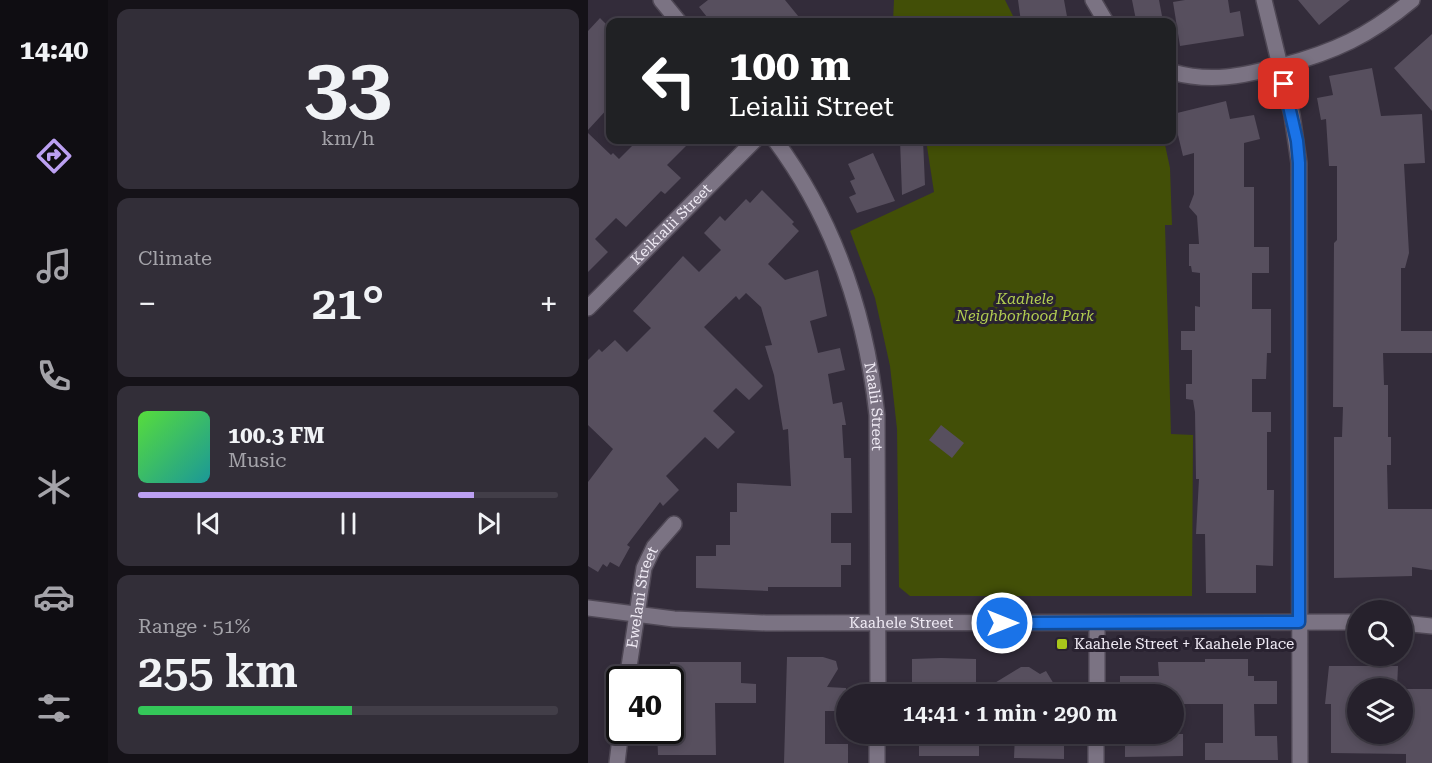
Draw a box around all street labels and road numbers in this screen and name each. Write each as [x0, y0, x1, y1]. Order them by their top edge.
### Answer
street label: Keikialii Street [627, 180, 716, 269]
street label: Naalii Street [860, 361, 886, 451]
street label: Ewelani Street [623, 543, 662, 650]
street label: Kaahele Street [849, 614, 954, 632]

